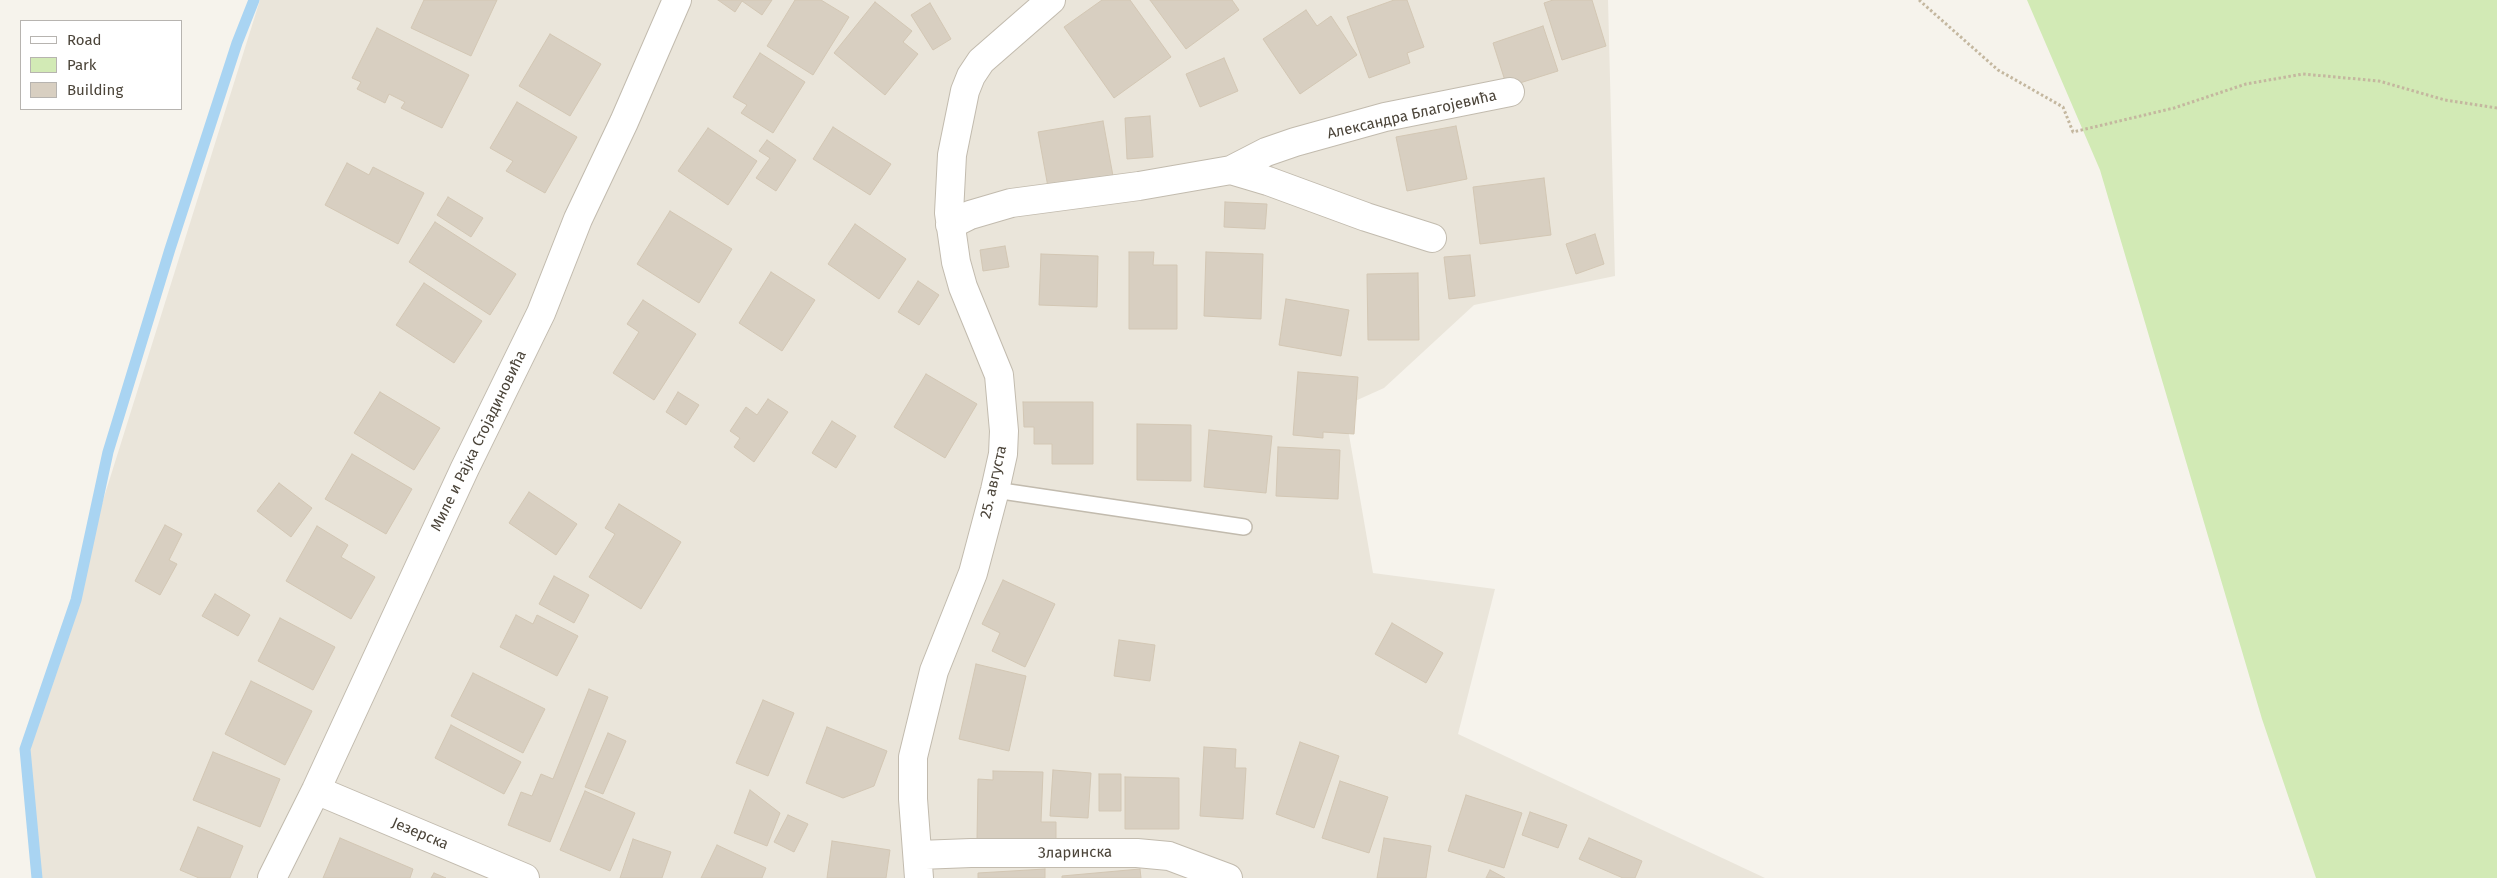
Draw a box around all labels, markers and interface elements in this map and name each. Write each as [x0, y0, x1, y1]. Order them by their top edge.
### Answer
legend [20, 20, 182, 110]
text: Road [67, 31, 102, 49]
text: Park [67, 56, 97, 74]
text: Building [67, 81, 123, 99]
street label: Александра Благојевића [1325, 87, 1499, 143]
street label: Миле и Рајка Стојадиновића [427, 348, 531, 534]
street label: 25. августа [977, 444, 1011, 520]
street label: Језерска [389, 814, 451, 854]
street label: Зларинска [1038, 843, 1112, 863]

